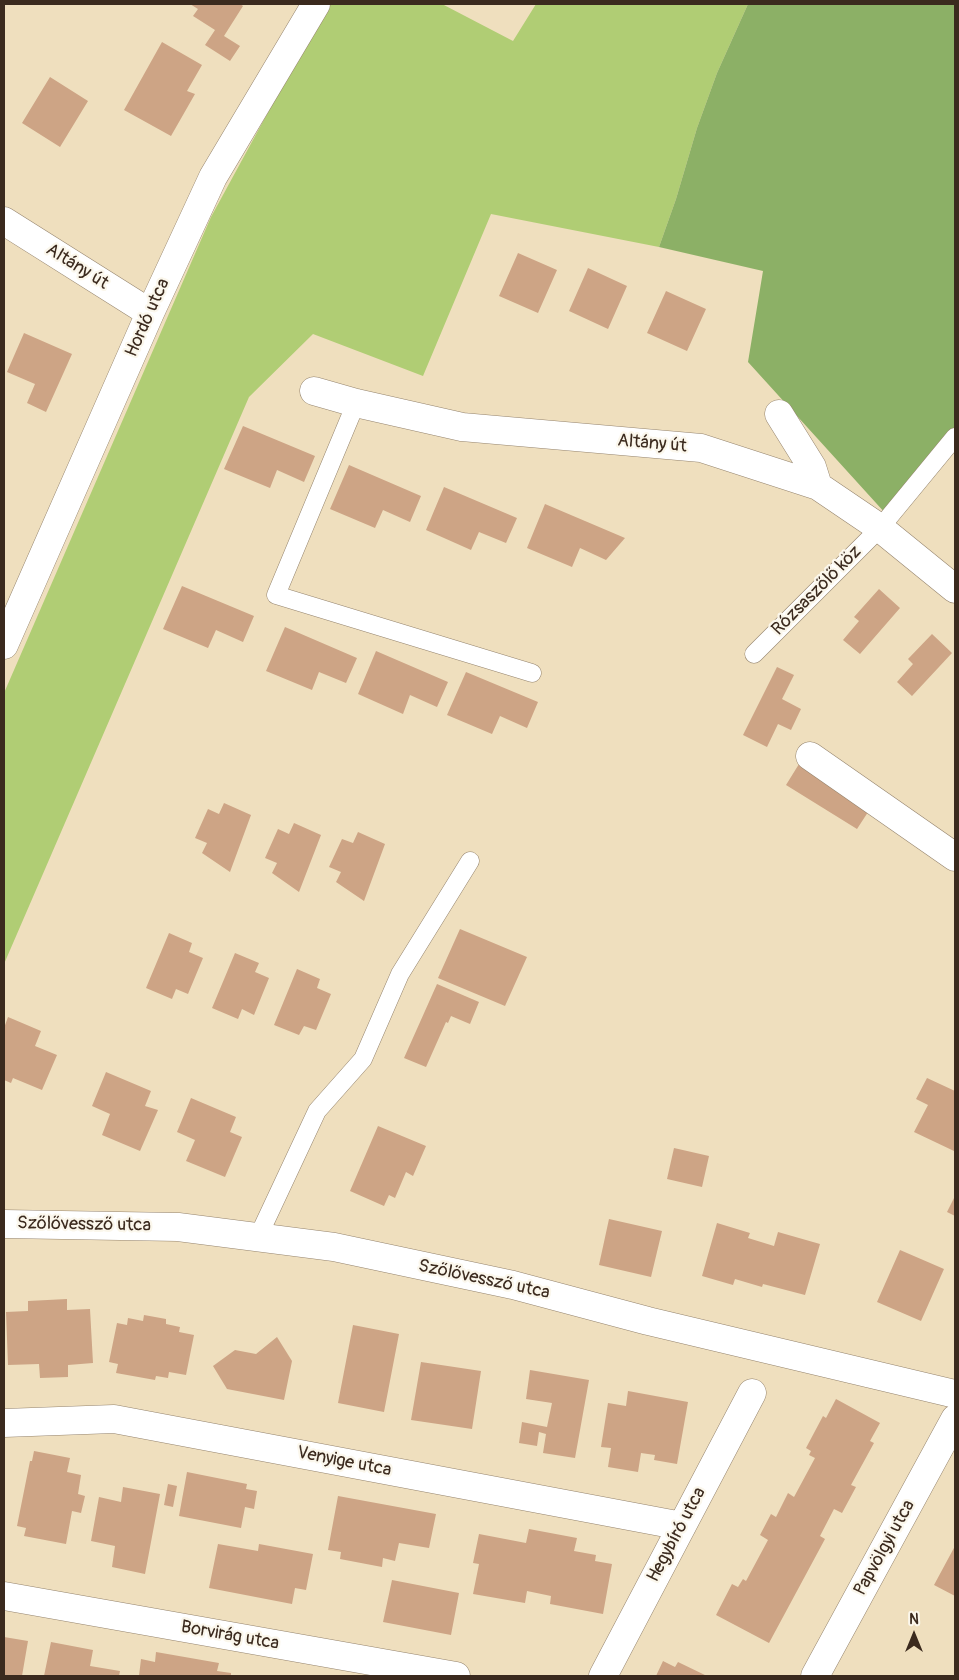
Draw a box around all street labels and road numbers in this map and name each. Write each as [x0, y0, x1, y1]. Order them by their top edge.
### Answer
street label: Altány út [42, 239, 112, 295]
street label: Hordó utca [121, 275, 175, 361]
street label: Altány út [616, 430, 688, 458]
street label: Rózsaszőlő köz [768, 542, 866, 640]
street label: Szőlővessző utca [17, 1213, 151, 1237]
street label: Szőlővessző utca [416, 1256, 552, 1304]
street label: Venyige utca [295, 1442, 393, 1482]
street label: Hegybíró utca [643, 1484, 711, 1586]
street label: Papvölgyi utca [850, 1496, 920, 1600]
street label: Borvirág utca [179, 1617, 281, 1655]

